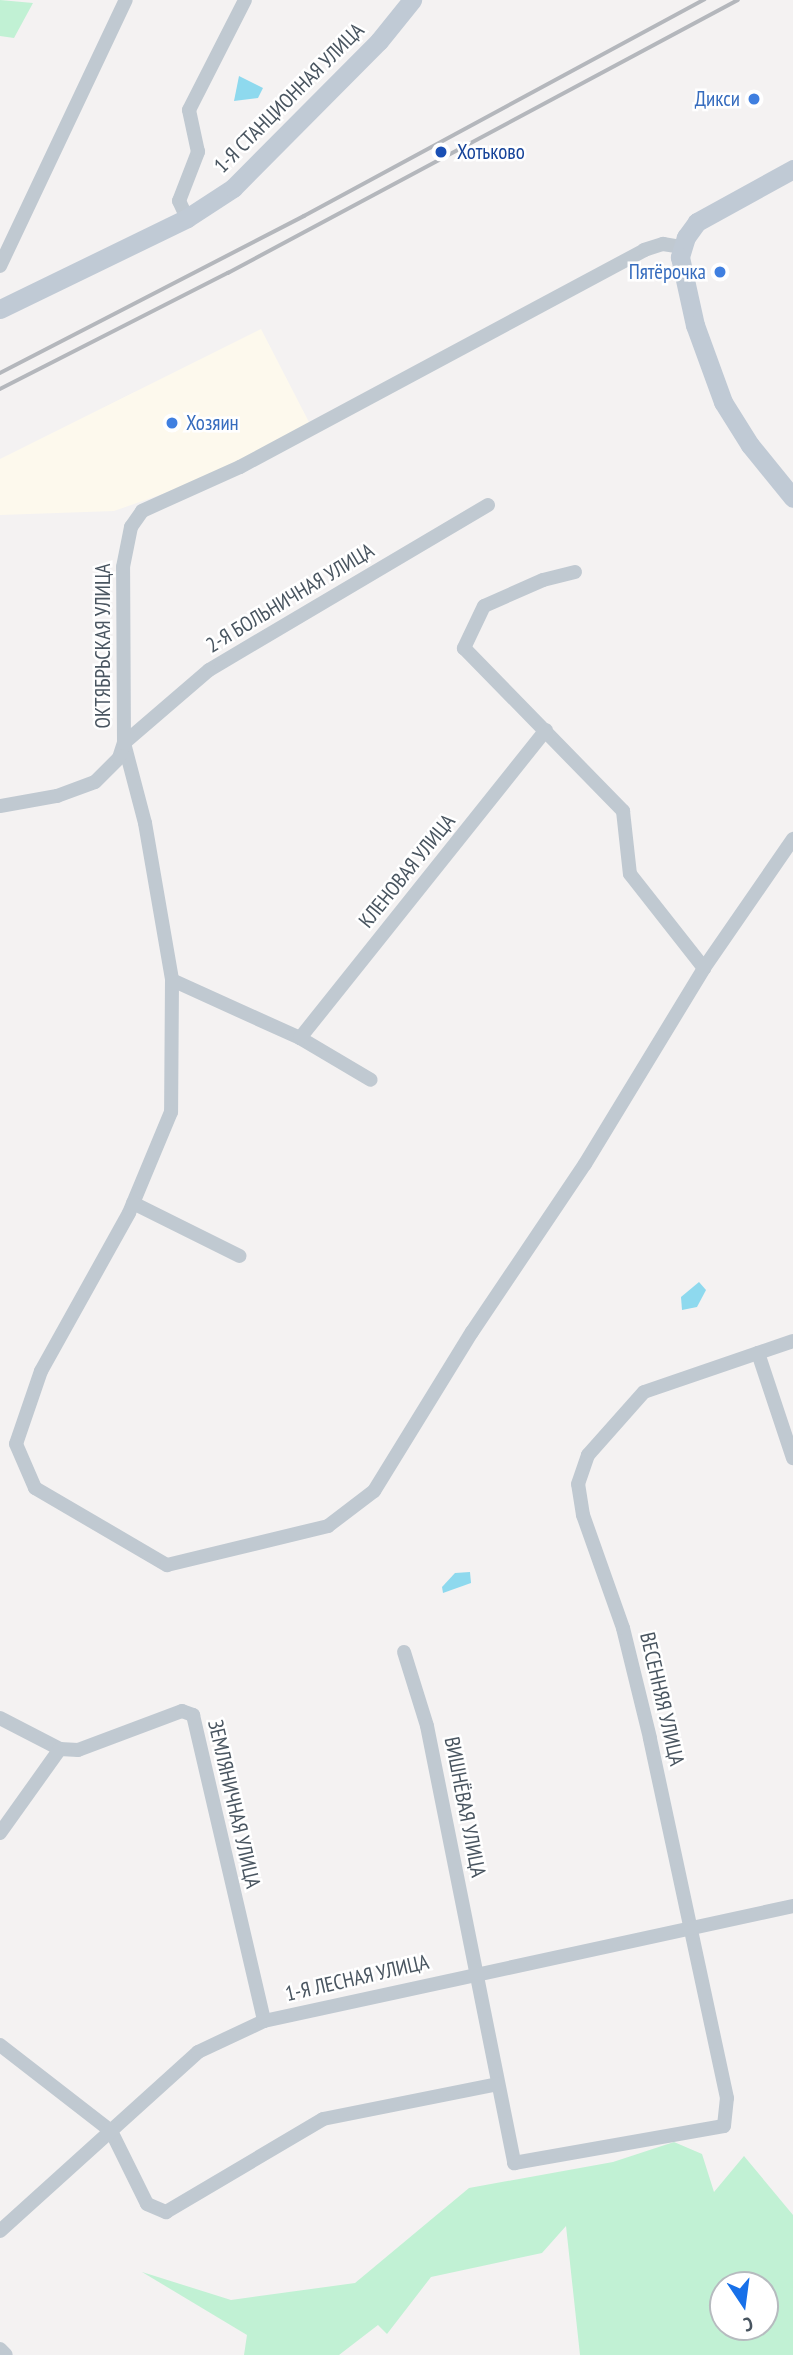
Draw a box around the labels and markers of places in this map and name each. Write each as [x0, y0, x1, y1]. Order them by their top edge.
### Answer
place label: Дикси [695, 86, 740, 112]
marker: Дикси [746, 91, 762, 107]
place label: Хотьково [457, 139, 525, 165]
marker: Хотьково [431, 142, 451, 162]
place label: Пятёрочка [629, 259, 706, 285]
marker: Пятёрочка [712, 264, 728, 280]
place label: Хозяин [186, 410, 239, 436]
marker: Хозяин [164, 415, 180, 431]

